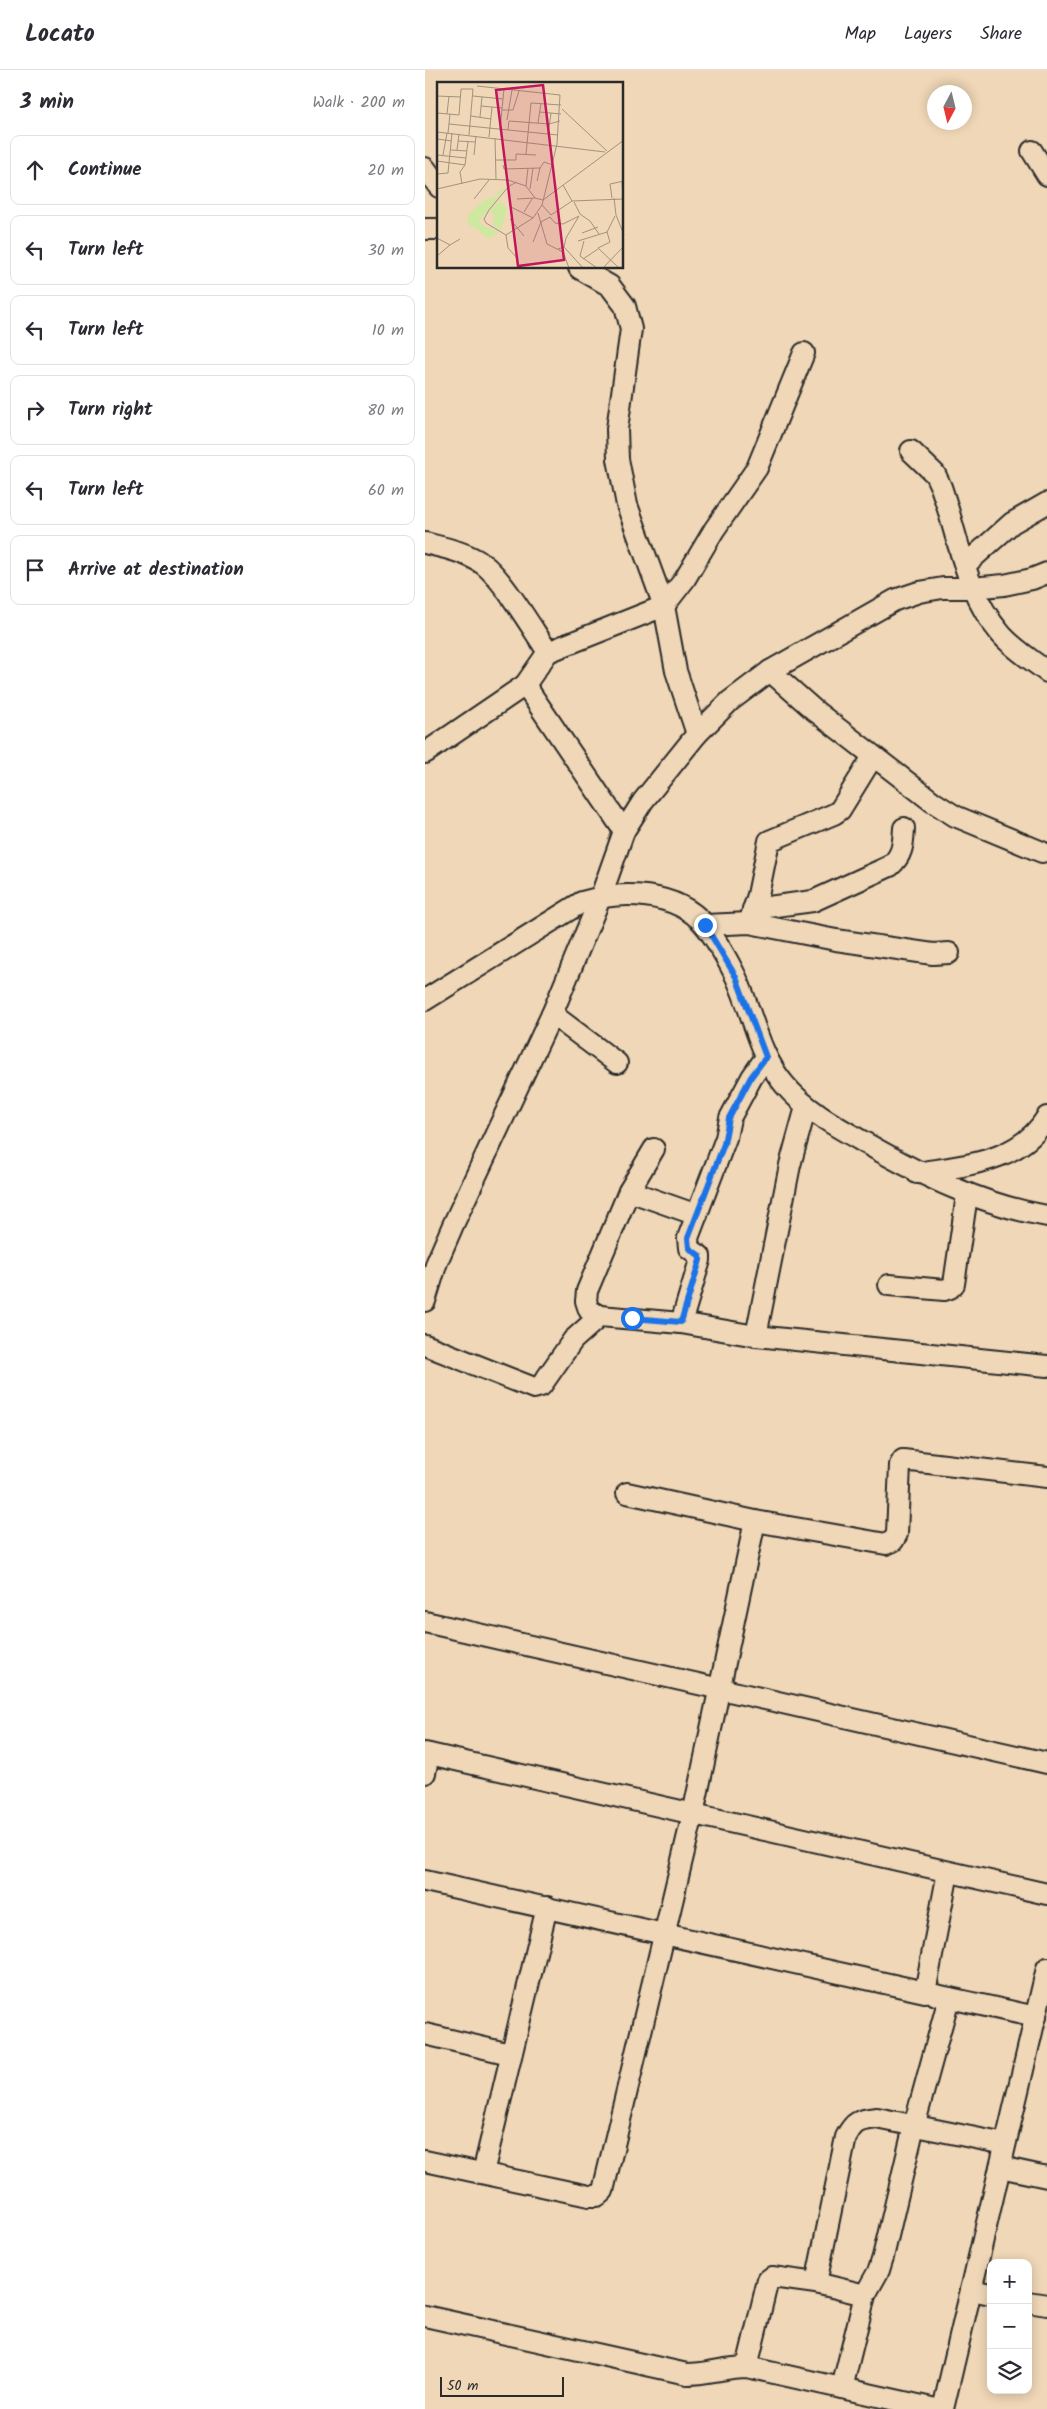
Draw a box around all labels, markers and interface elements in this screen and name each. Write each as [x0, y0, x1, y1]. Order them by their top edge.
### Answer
text: Locato [25, 15, 95, 54]
text: Map [845, 20, 876, 49]
text: Layers [904, 20, 952, 49]
text: Share [980, 20, 1022, 49]
inset map [437, 82, 624, 269]
north arrow [927, 85, 972, 130]
text: 3 min [20, 86, 74, 119]
text: Walk · 200 m [312, 90, 405, 115]
text: Continue [68, 155, 141, 185]
icon: ahead [21, 156, 49, 184]
text: 20 m [368, 158, 404, 183]
text: Turn left [68, 235, 143, 265]
icon: left [21, 236, 49, 264]
text: 30 m [368, 238, 404, 263]
text: Turn left [68, 315, 143, 345]
icon: left [21, 316, 49, 344]
text: 10 m [372, 318, 404, 343]
text: Turn right [68, 395, 153, 425]
icon: right [21, 396, 49, 424]
text: 80 m [367, 398, 404, 423]
text: Turn left [68, 475, 143, 505]
icon: left [21, 476, 49, 504]
text: 60 m [368, 478, 404, 503]
text: Arrive at destination [68, 555, 244, 585]
icon: arrive [21, 556, 49, 584]
route end [694, 914, 717, 937]
route start [621, 1307, 644, 1330]
map controls [987, 2259, 1032, 2394]
button: + [987, 2259, 1032, 2304]
button: − [987, 2304, 1032, 2349]
button: layers [987, 2349, 1032, 2394]
scale bar [440, 2374, 564, 2397]
text: 50 m [447, 2375, 478, 2397]

